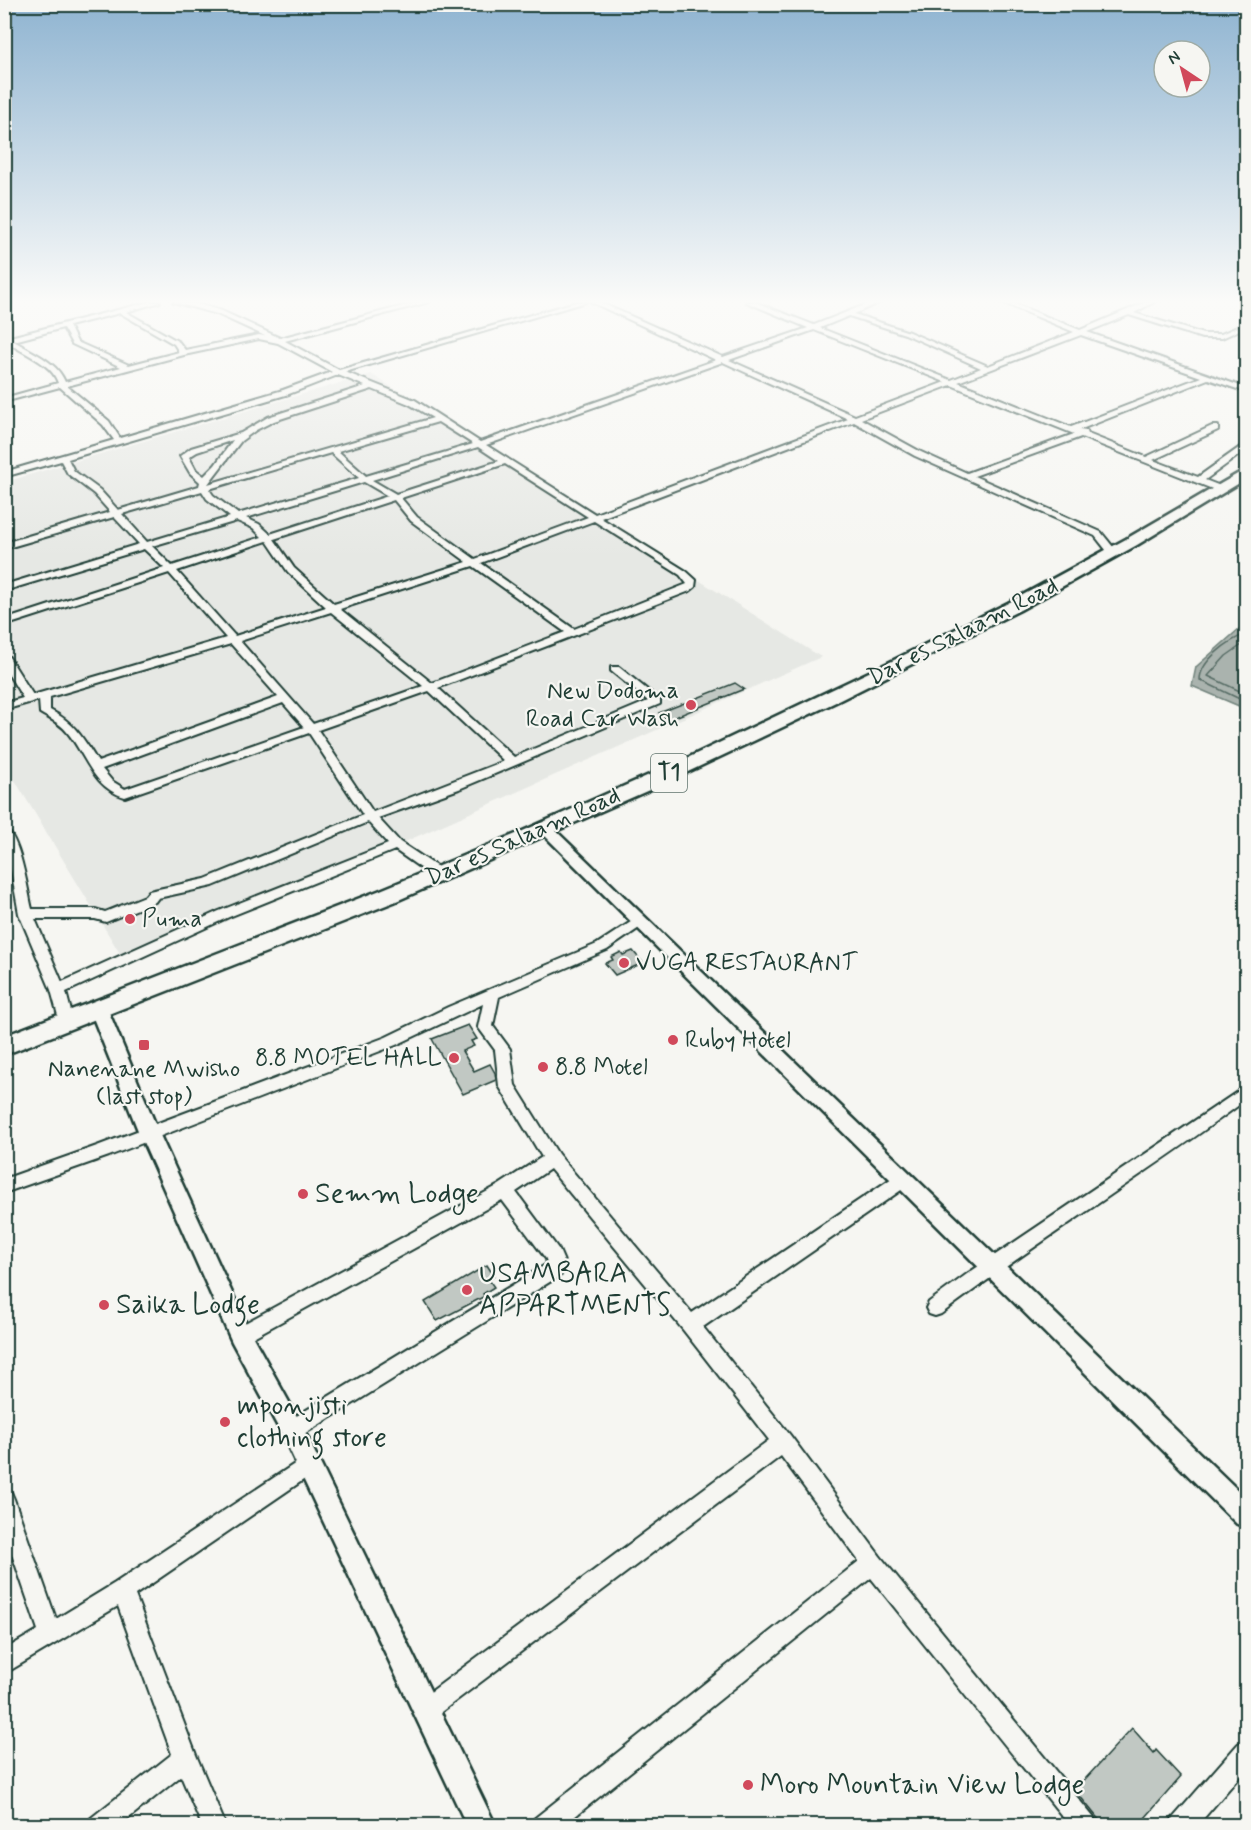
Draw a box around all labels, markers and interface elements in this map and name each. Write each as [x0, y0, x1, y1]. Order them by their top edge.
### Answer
north arrow [1152, 39, 1212, 99]
text: N [1164, 46, 1185, 70]
street label: Dar es Salaam Road [862, 571, 1064, 693]
place label: New Dodoma Road Car Wash [526, 676, 679, 735]
marker: New Dodoma Road Car Wash [684, 698, 698, 712]
road number: T1 [651, 754, 687, 792]
street label: Dar es Salaam Road [421, 780, 625, 894]
place label: Puma [142, 904, 202, 935]
marker: Puma [123, 912, 137, 926]
place label: VUGA RESTAURANT [636, 948, 858, 979]
marker: VUGA RESTAURANT [617, 956, 631, 970]
place label: Ruby Hotel [685, 1025, 791, 1056]
marker: Ruby Hotel [666, 1033, 680, 1047]
marker: Nanenane Mwisho (last stop) [137, 1038, 151, 1052]
place label: 8.8 MOTEL HALL [255, 1043, 442, 1074]
marker: 8.8 MOTEL HALL [447, 1051, 461, 1065]
place label: 8.8 Motel [555, 1052, 648, 1083]
place label: Nanenane Mwisho (last stop) [48, 1054, 240, 1113]
marker: 8.8 Motel [536, 1060, 550, 1074]
place label: Semm Lodge [315, 1176, 479, 1215]
marker: Semm Lodge [296, 1187, 310, 1201]
place label: USAMBARA APPARTMENTS [479, 1256, 671, 1325]
marker: USAMBARA APPARTMENTS [460, 1283, 474, 1297]
place label: Saika Lodge [116, 1287, 260, 1327]
marker: Saika Lodge [97, 1298, 111, 1312]
place label: mponjisti clothing store [237, 1388, 387, 1460]
marker: mponjisti clothing store [218, 1415, 232, 1429]
place label: Moro Mountain View Lodge [760, 1767, 1084, 1806]
marker: Moro Mountain View Lodge [741, 1778, 755, 1792]

